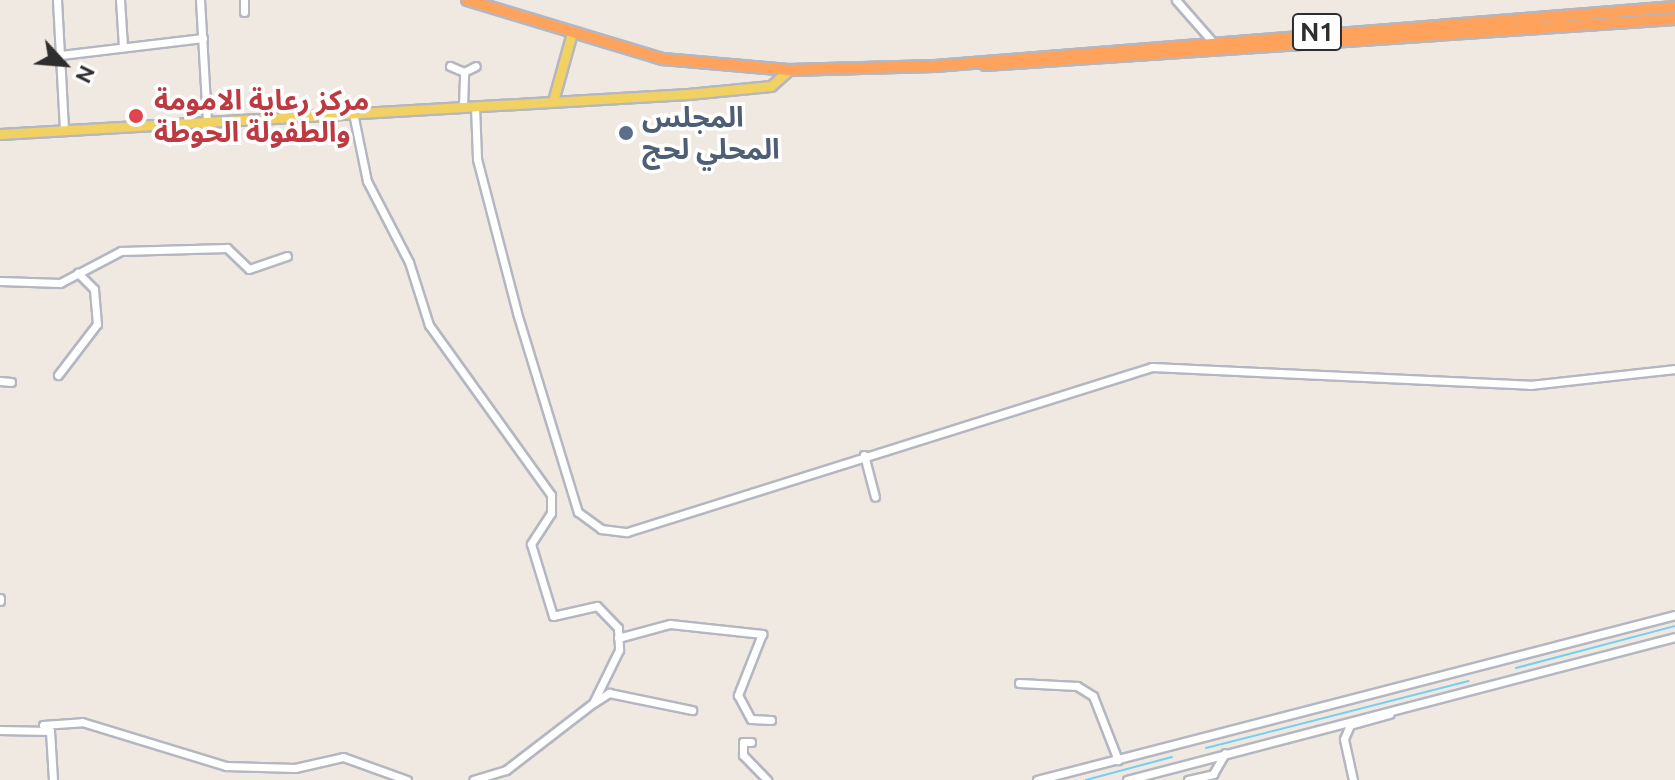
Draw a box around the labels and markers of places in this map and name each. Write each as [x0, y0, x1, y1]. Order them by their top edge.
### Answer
place label: مركز رعاية الامومة والطفولة الحوطة [154, 83, 369, 149]
place label: المجلس المحلي لحج [642, 100, 780, 166]
marker: مركز رعاية الامومة والطفولة الحوطة [125, 105, 147, 127]
marker: المجلس المحلي لحج [617, 124, 635, 142]

